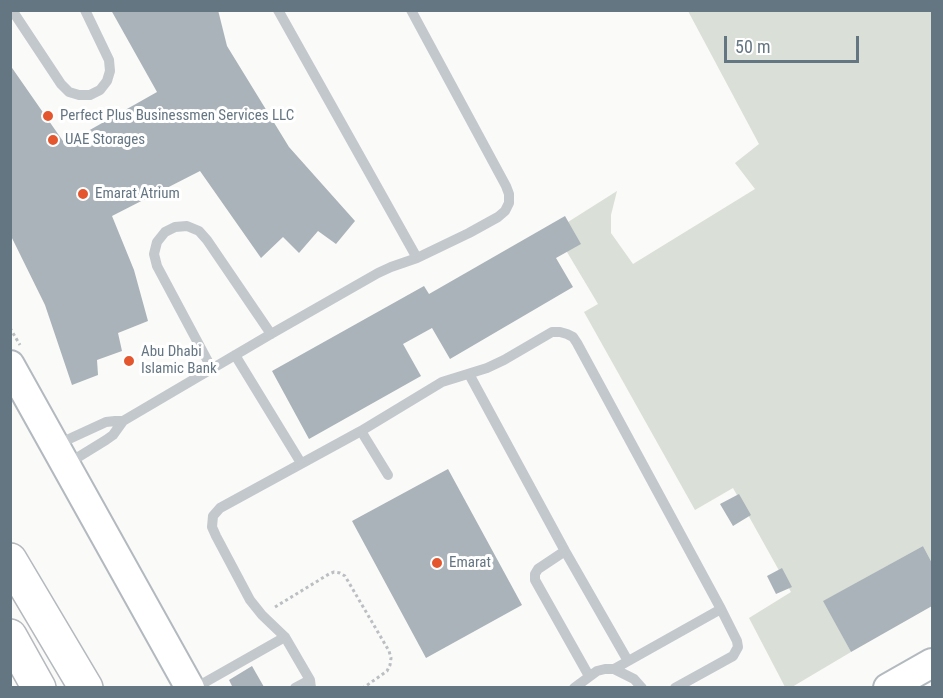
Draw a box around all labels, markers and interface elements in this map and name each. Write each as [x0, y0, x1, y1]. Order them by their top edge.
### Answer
scale bar [727, 24, 862, 62]
text: 50 m [735, 36, 770, 57]
place label: Perfect Plus Businessmen Services LLC [60, 107, 294, 125]
marker: Perfect Plus Businessmen Services LLC [41, 109, 55, 123]
place label: UAE Storages [65, 131, 145, 149]
marker: UAE Storages [46, 133, 60, 147]
place label: Emarat Atrium [95, 185, 180, 203]
marker: Emarat Atrium [76, 187, 90, 201]
place label: Abu Dhabi Islamic Bank [141, 343, 217, 378]
marker: Abu Dhabi Islamic Bank [122, 354, 136, 368]
place label: Emarat [449, 554, 491, 572]
marker: Emarat [430, 556, 444, 570]

